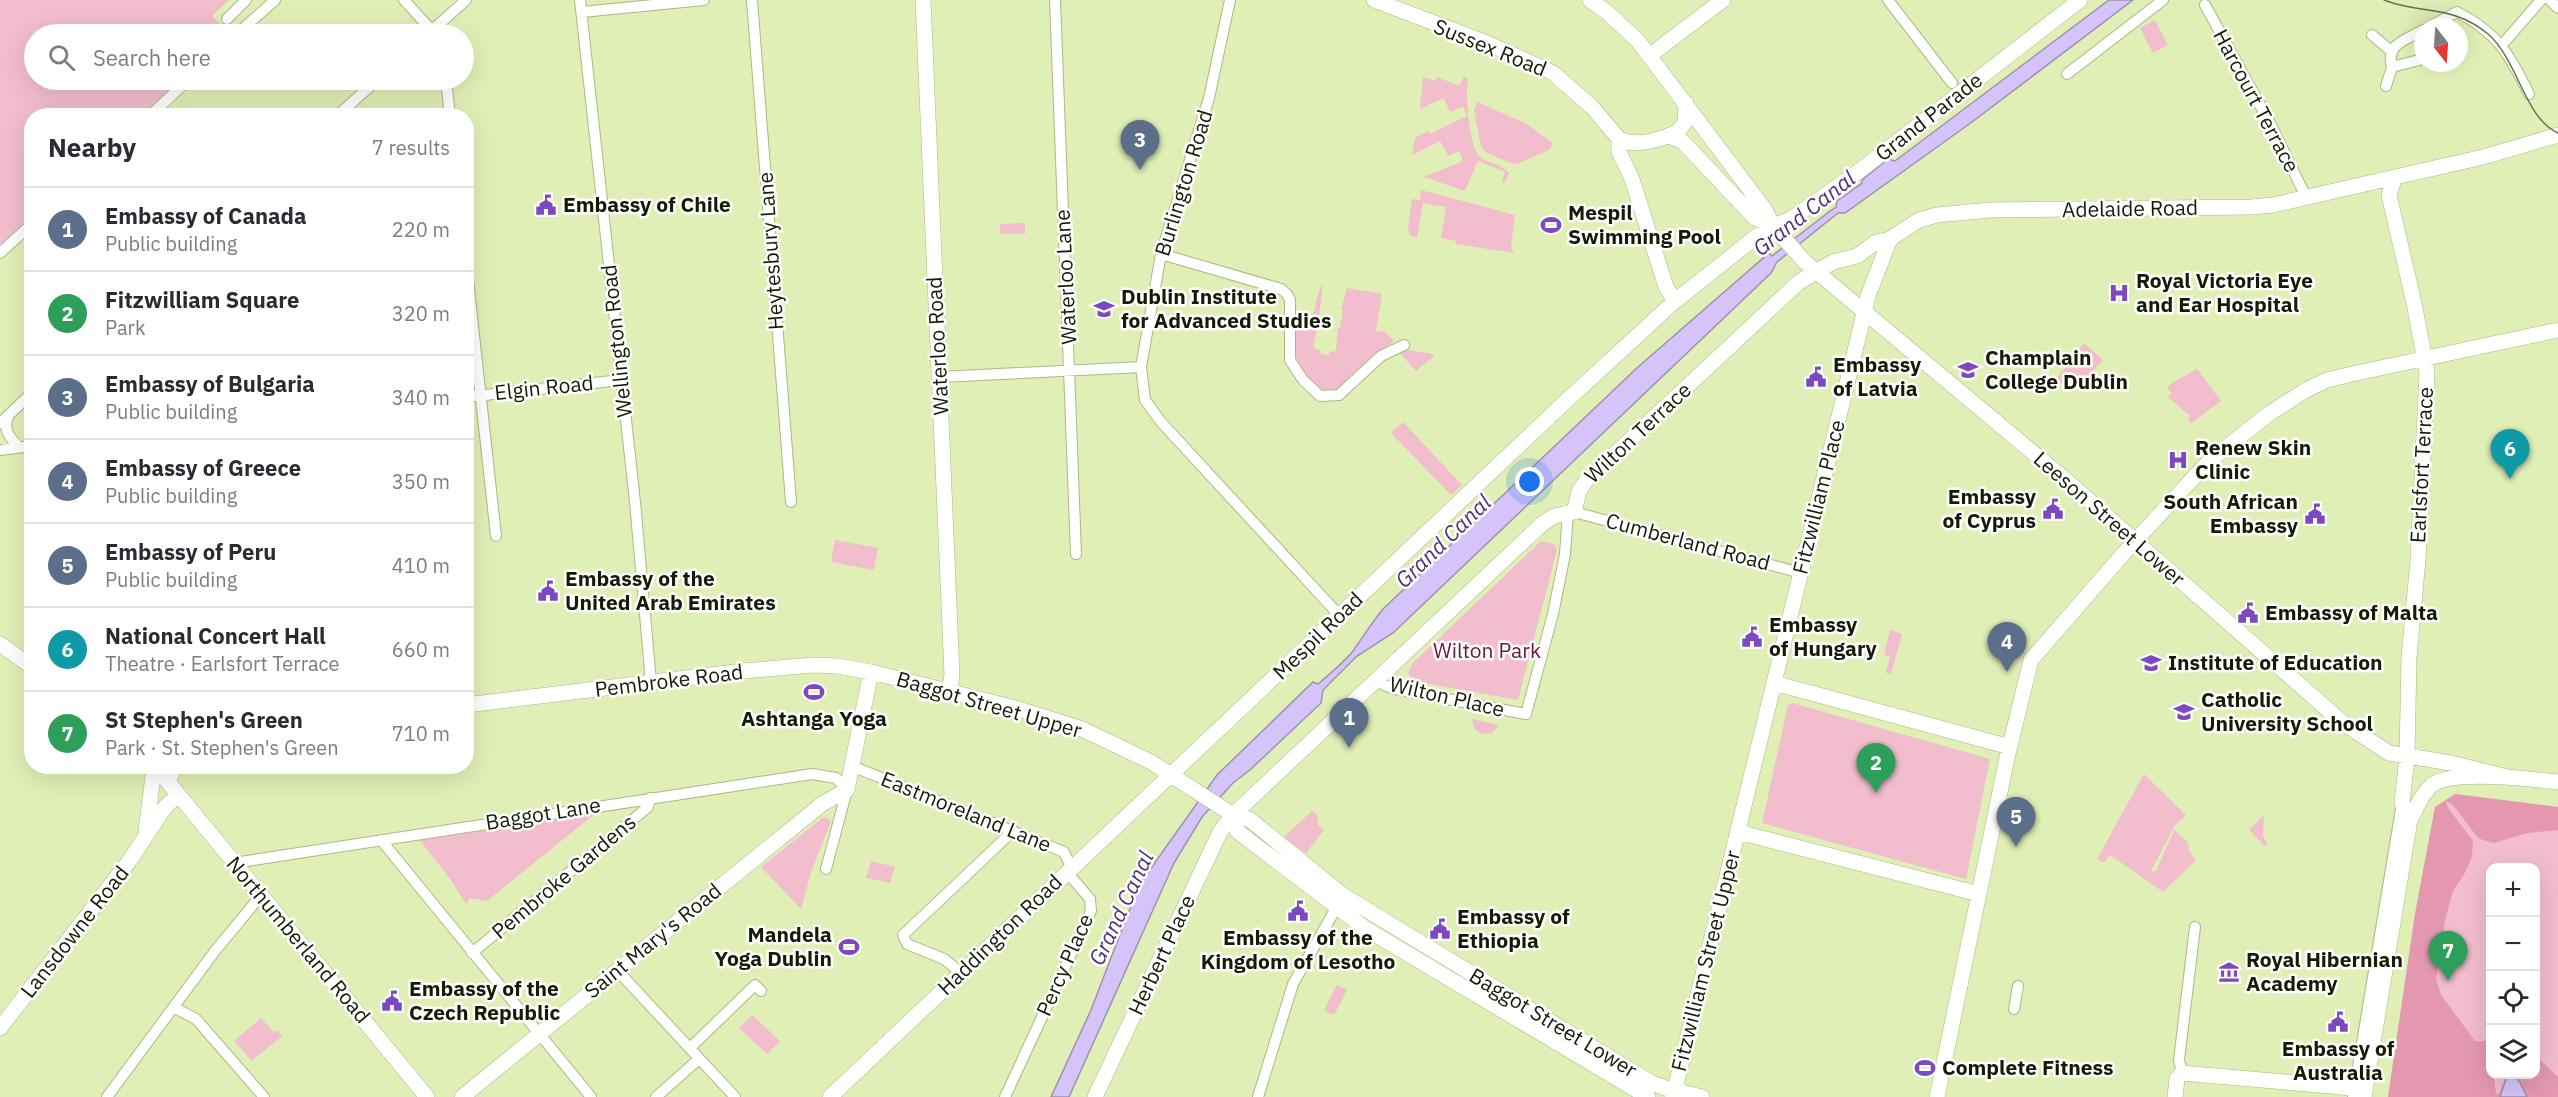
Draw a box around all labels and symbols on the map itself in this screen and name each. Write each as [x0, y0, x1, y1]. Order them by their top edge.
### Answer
street label: Sussex Road [1430, 12, 1551, 82]
north arrow [2414, 18, 2468, 72]
street label: Harcourt Terrace [2207, 24, 2306, 177]
street label: Grand Parade [1869, 66, 1988, 167]
street label: Burlington Road [1148, 106, 1219, 259]
pin: 3 [1120, 120, 1160, 170]
water label: Grand Canal [1746, 163, 1861, 262]
street label: Heytesbury Lane [751, 171, 789, 331]
place label: Embassy of Chile [563, 190, 731, 218]
public building icon: Embassy of Chile [534, 193, 558, 217]
street label: Adelaide Road [2062, 193, 2198, 223]
place label: Mespil Swimming Pool [1568, 198, 1721, 250]
street label: Waterloo Lane [1047, 209, 1083, 345]
sports icon: Mespil Swimming Pool [1539, 213, 1563, 237]
street label: Wellington Road [594, 263, 638, 419]
place label: Royal Victoria Eye and Ear Hospital [2136, 266, 2313, 318]
street label: Waterloo Road [919, 276, 955, 416]
hospital icon: Royal Victoria Eye and Ear Hospital [2107, 281, 2131, 305]
place label: Dublin Institute for Advanced Studies [1121, 282, 1332, 334]
school or university icon: Dublin Institute for Advanced Studies [1092, 297, 1116, 321]
place label: Champlain College Dublin [1985, 343, 2128, 395]
place label: Embassy of Latvia [1833, 350, 1922, 402]
school or university icon: Champlain College Dublin [1956, 358, 1980, 382]
public building icon: Embassy of Latvia [1804, 365, 1828, 389]
street label: Elgin Road [493, 368, 595, 406]
street label: Wilton Terrace [1578, 376, 1697, 489]
street label: Earlsfort Terrace [2403, 386, 2439, 544]
street label: Fitzwilliam Place [1785, 417, 1851, 577]
pin: 6 [2490, 430, 2530, 479]
place label: Renew Skin Clinic [2195, 433, 2311, 485]
street label: Leeson Street Lower [2028, 445, 2192, 592]
hospital icon: Renew Skin Clinic [2166, 448, 2190, 472]
your location [1515, 467, 1544, 496]
place label: Embassy of Cyprus [1943, 482, 2037, 534]
place label: South African Embassy [2163, 487, 2299, 539]
water label: Grand Canal [1389, 488, 1497, 594]
public building icon: Embassy of Cyprus [2041, 497, 2065, 521]
public building icon: South African Embassy [2303, 502, 2327, 526]
street label: Cumberland Road [1603, 506, 1774, 576]
place label: Embassy of the United Arab Emirates [565, 564, 776, 616]
public building icon: Embassy of the United Arab Emirates [536, 579, 560, 603]
street label: Mespil Road [1266, 585, 1368, 685]
place label: Embassy of Malta [2265, 598, 2438, 626]
public building icon: Embassy of Malta [2236, 601, 2260, 625]
place label: Embassy of Hungary [1769, 610, 1878, 662]
pin: 4 [1988, 622, 2026, 672]
public building icon: Embassy of Hungary [1740, 625, 1764, 649]
park label: Wilton Park [1433, 636, 1541, 664]
place label: Institute of Education [2168, 648, 2383, 676]
school or university icon: Institute of Education [2139, 651, 2163, 675]
street label: Pembroke Road [593, 657, 745, 703]
street label: Baggot Street Upper [893, 664, 1085, 744]
street label: Wilton Place [1387, 669, 1507, 723]
sports icon: Ashtanga Yoga [802, 680, 826, 704]
place label: Catholic University School [2201, 685, 2373, 737]
pin: 1 [1330, 698, 1368, 748]
school or university icon: Catholic University School [2172, 700, 2196, 724]
place label: Ashtanga Yoga [741, 704, 887, 732]
pin: 2 [1856, 744, 1896, 793]
street label: Eastmoreland Lane [877, 764, 1056, 858]
street label: Baggot Lane [483, 790, 602, 836]
pin: 5 [1996, 798, 2036, 847]
street label: Pembroke Gardens [485, 808, 641, 945]
water label: Grand Canal [1082, 846, 1160, 969]
street label: Fitzwilliam Street Upper [1664, 847, 1746, 1074]
street label: Northumberland Road [221, 850, 377, 1029]
street label: Lansdowne Road [14, 860, 135, 1003]
street label: Haddington Road [931, 868, 1068, 1001]
street label: Saint Mary's Road [578, 876, 727, 1004]
street label: Herbert Place [1121, 890, 1201, 1019]
public building icon: Embassy of the Kingdom of Lesotho [1286, 899, 1310, 923]
place label: Embassy of Ethiopia [1457, 902, 1570, 954]
street label: Percy Place [1029, 909, 1099, 1020]
public building icon: Embassy of Ethiopia [1428, 917, 1452, 941]
place label: Mandela Yoga Dublin [715, 920, 832, 972]
place label: Embassy of the Kingdom of Lesotho [1201, 923, 1395, 975]
pin: 7 [2428, 932, 2468, 981]
sports icon: Mandela Yoga Dublin [837, 935, 861, 959]
place label: Royal Hibernian Academy [2246, 945, 2403, 997]
museum icon: Royal Hibernian Academy [2217, 960, 2241, 984]
street label: Baggot Street Lower [1464, 961, 1643, 1083]
place label: Embassy of the Czech Republic [409, 974, 560, 1026]
public building icon: Embassy of the Czech Republic [380, 989, 404, 1013]
public building icon: Embassy of Australia [2326, 1010, 2350, 1034]
place label: Embassy of Australia [2282, 1034, 2395, 1086]
place label: Complete Fitness [1942, 1053, 2114, 1081]
sports icon: Complete Fitness [1913, 1056, 1937, 1080]

